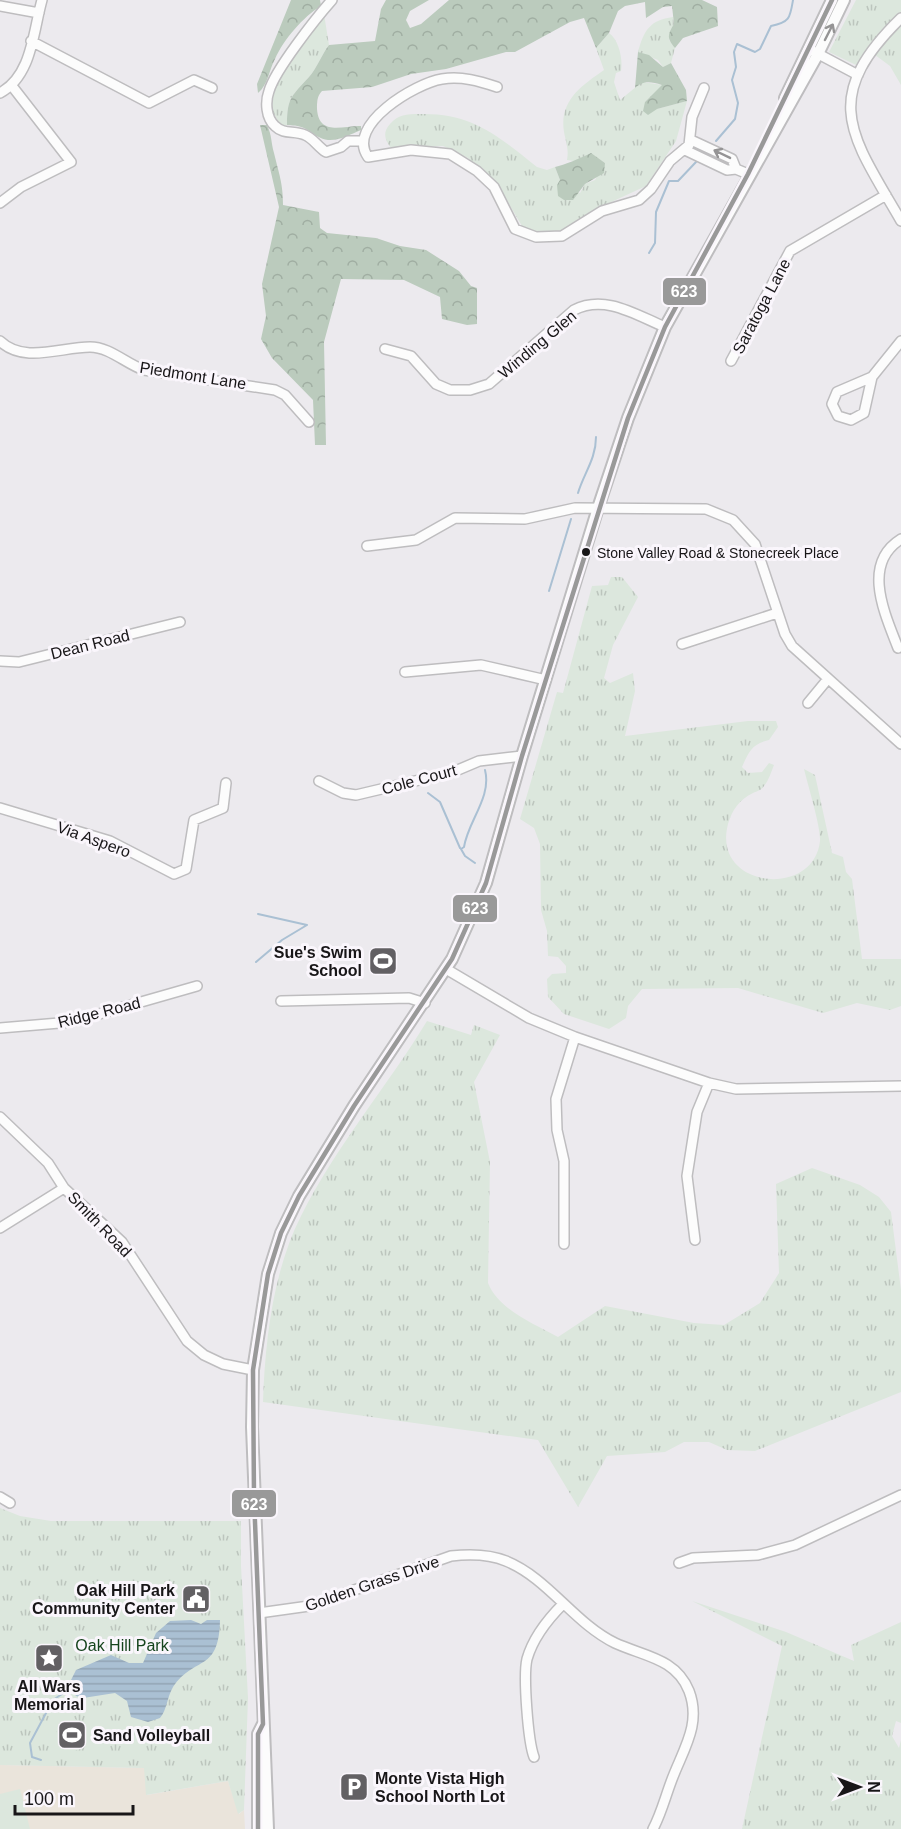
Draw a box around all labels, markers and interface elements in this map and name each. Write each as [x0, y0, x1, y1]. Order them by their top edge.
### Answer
one-way arrow [823, 24, 835, 41]
one-way arrow [713, 148, 731, 160]
street label: Saratoga Lane [729, 256, 794, 357]
line badge: 623 [662, 277, 707, 306]
text: 623 [671, 283, 697, 300]
street label: Winding Glen [495, 307, 580, 382]
street label: Piedmont Lane [138, 359, 248, 392]
place label: Stone Valley Road & Stonecreek Place [597, 545, 839, 561]
marker: Stone Valley Road & Stonecreek Place [580, 546, 592, 558]
street label: Dean Road [49, 626, 131, 663]
street label: Cole Court [380, 761, 459, 798]
street label: Via Aspero [55, 818, 133, 861]
line badge: 623 [452, 894, 498, 923]
text: 623 [462, 900, 488, 917]
place label: Sue's Swim School [274, 944, 362, 979]
sports icon: Sue's Swim School [367, 945, 399, 977]
street label: Ridge Road [56, 994, 142, 1031]
street label: Smith Road [64, 1188, 135, 1260]
line badge: 623 [231, 1489, 277, 1518]
text: 623 [241, 1496, 267, 1513]
street label: Golden Grass Drive [303, 1553, 441, 1614]
place label: Oak Hill Park Community Center [32, 1582, 175, 1617]
public building icon: Oak Hill Park Community Center [180, 1583, 212, 1615]
park label: Oak Hill Park [75, 1637, 170, 1654]
place icon: All Wars Memorial [33, 1642, 65, 1674]
place label: All Wars Memorial [14, 1678, 84, 1713]
sports icon: Sand Volleyball [56, 1719, 88, 1751]
place label: Sand Volleyball [93, 1727, 210, 1744]
north arrow [829, 1757, 889, 1817]
place label: Monte Vista High School North Lot [375, 1770, 505, 1805]
parking icon: Monte Vista High School North Lot [338, 1771, 370, 1803]
scale bar [15, 1778, 134, 1816]
text: N [865, 1781, 882, 1793]
text: 100 m [24, 1789, 74, 1809]

